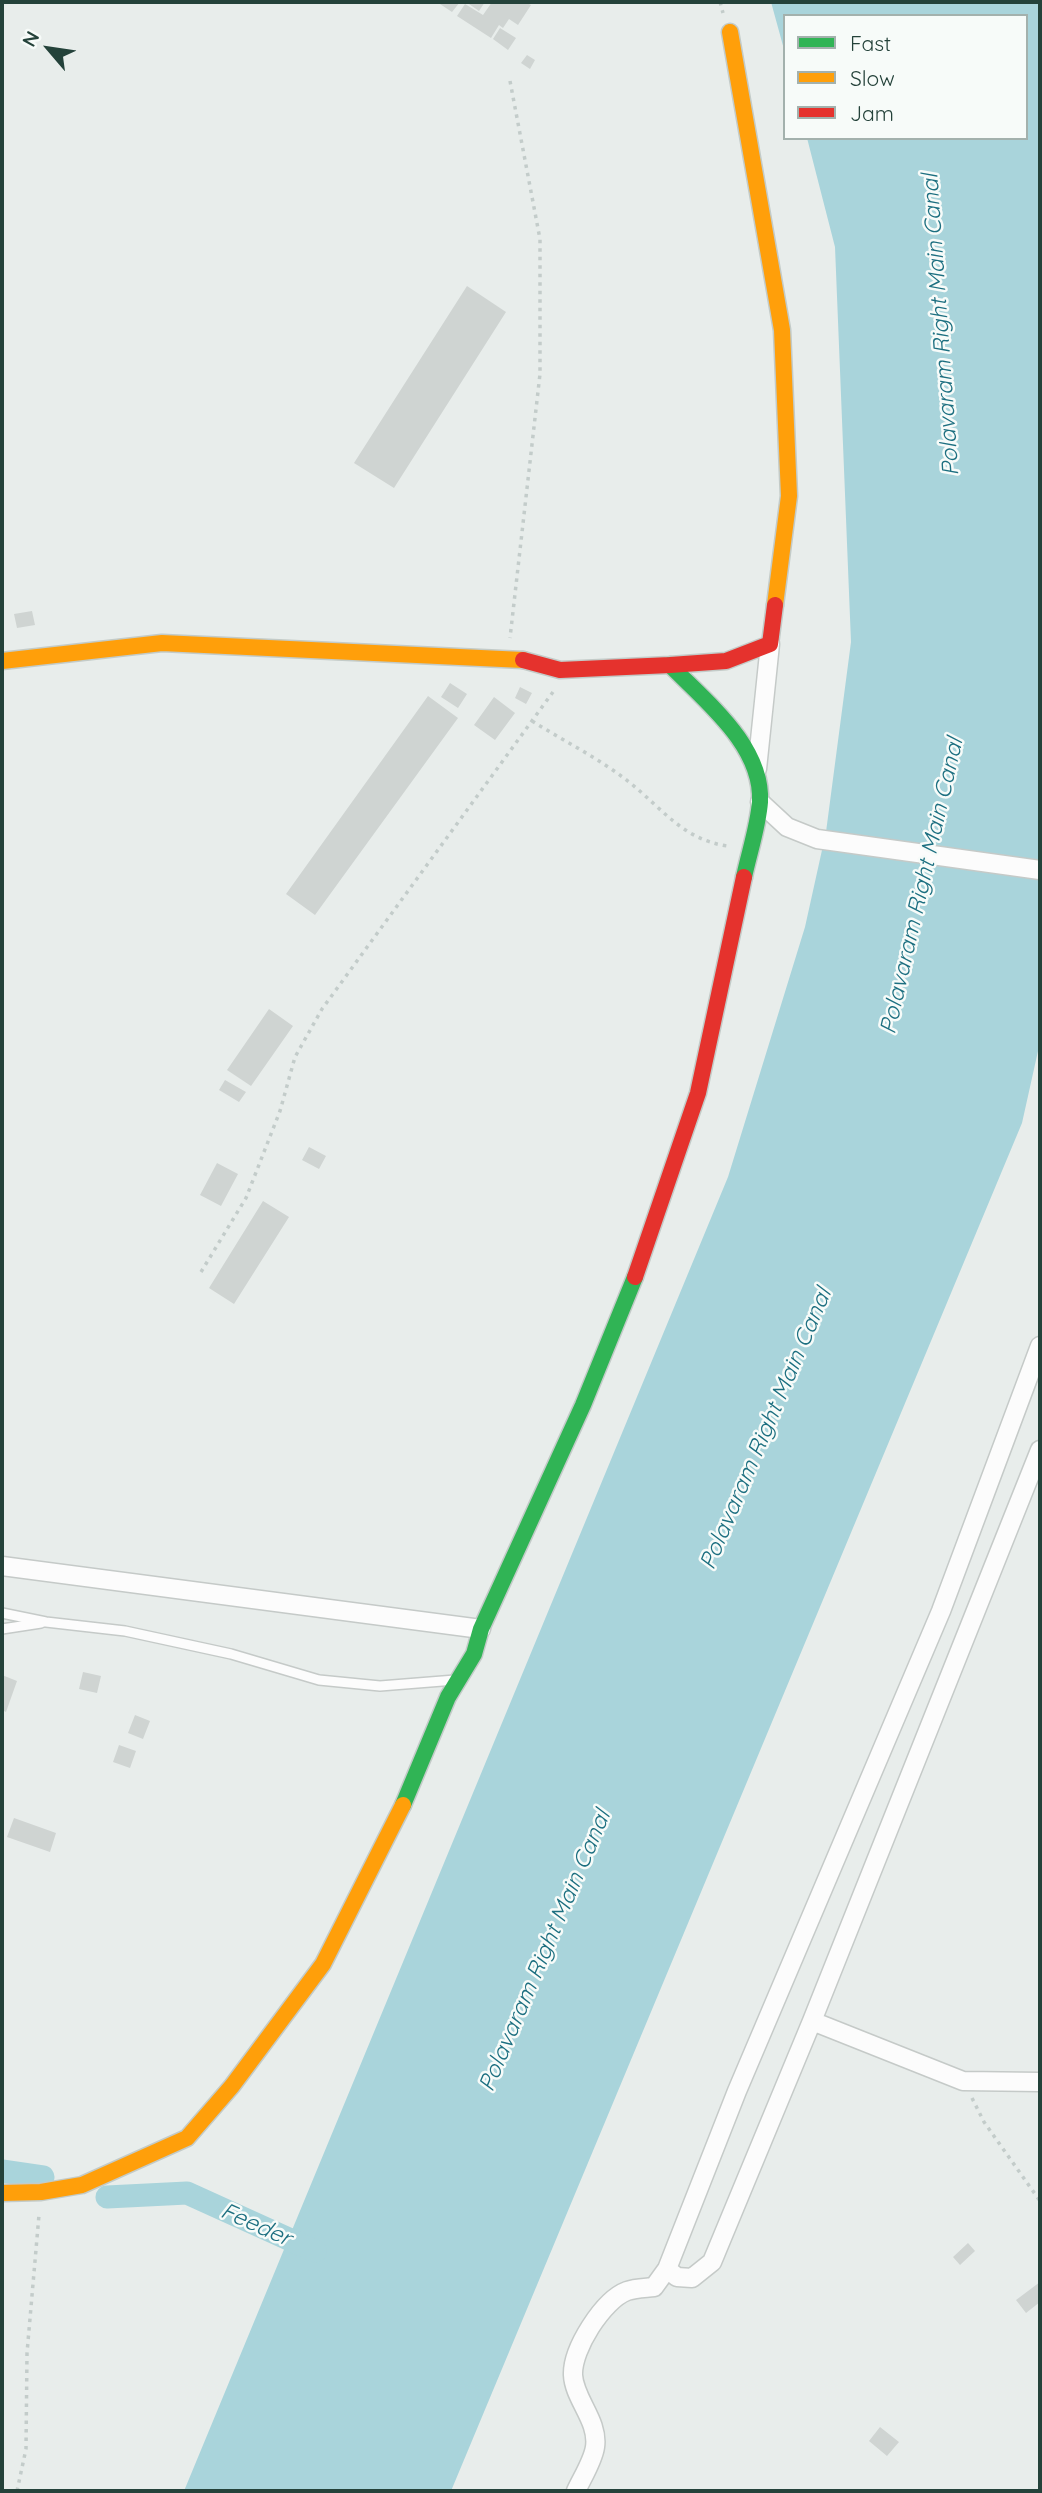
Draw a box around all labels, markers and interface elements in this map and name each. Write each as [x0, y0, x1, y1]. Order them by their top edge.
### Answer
north arrow [14, 14, 84, 84]
legend [783, 14, 1028, 140]
text: N [17, 27, 45, 51]
text: Fast [850, 30, 891, 56]
text: Slow [850, 65, 895, 91]
text: Jam [850, 100, 894, 126]
water label: Polavaram Right Main Canal [917, 173, 965, 477]
water label: Polavaram Right Main Canal [874, 735, 970, 1037]
water label: Polavaram Right Main Canal [694, 1284, 838, 1574]
water label: Polavaram Right Main Canal [473, 1806, 617, 2096]
water label: Feeder [216, 2197, 296, 2253]

